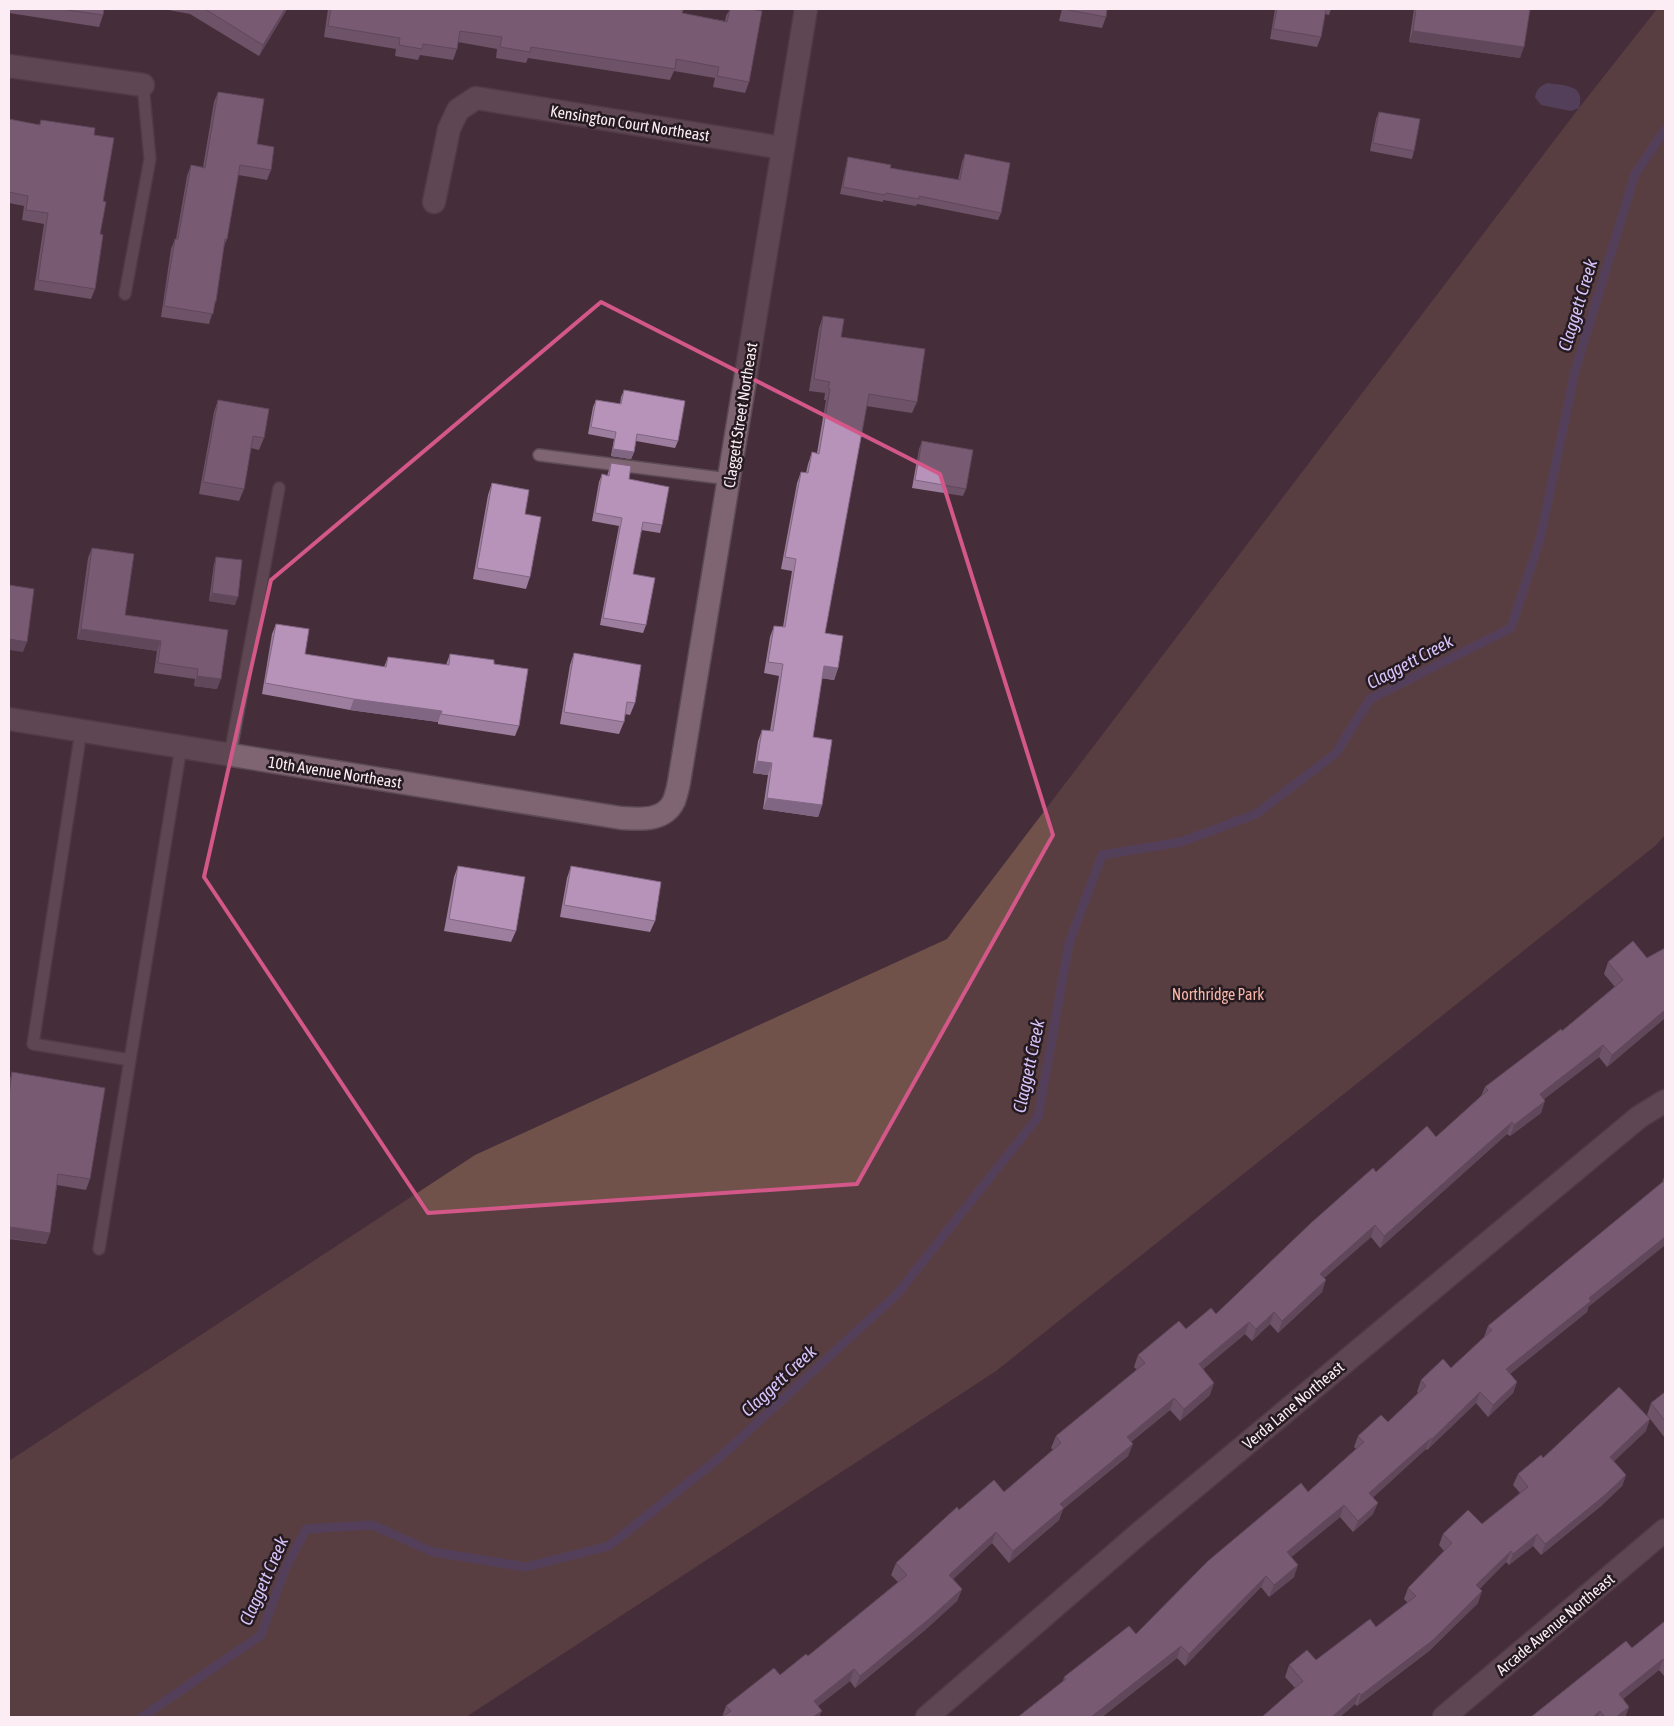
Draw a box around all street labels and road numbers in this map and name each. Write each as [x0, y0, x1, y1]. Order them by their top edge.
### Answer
street label: Kensington Court Northeast [549, 102, 711, 146]
street label: Claggett Street Northeast [720, 341, 761, 489]
street label: 10th Avenue Northeast [267, 753, 403, 792]
street label: Verda Lane Northeast [1239, 1357, 1347, 1452]
street label: Arcade Avenue Northeast [1492, 1569, 1618, 1679]

